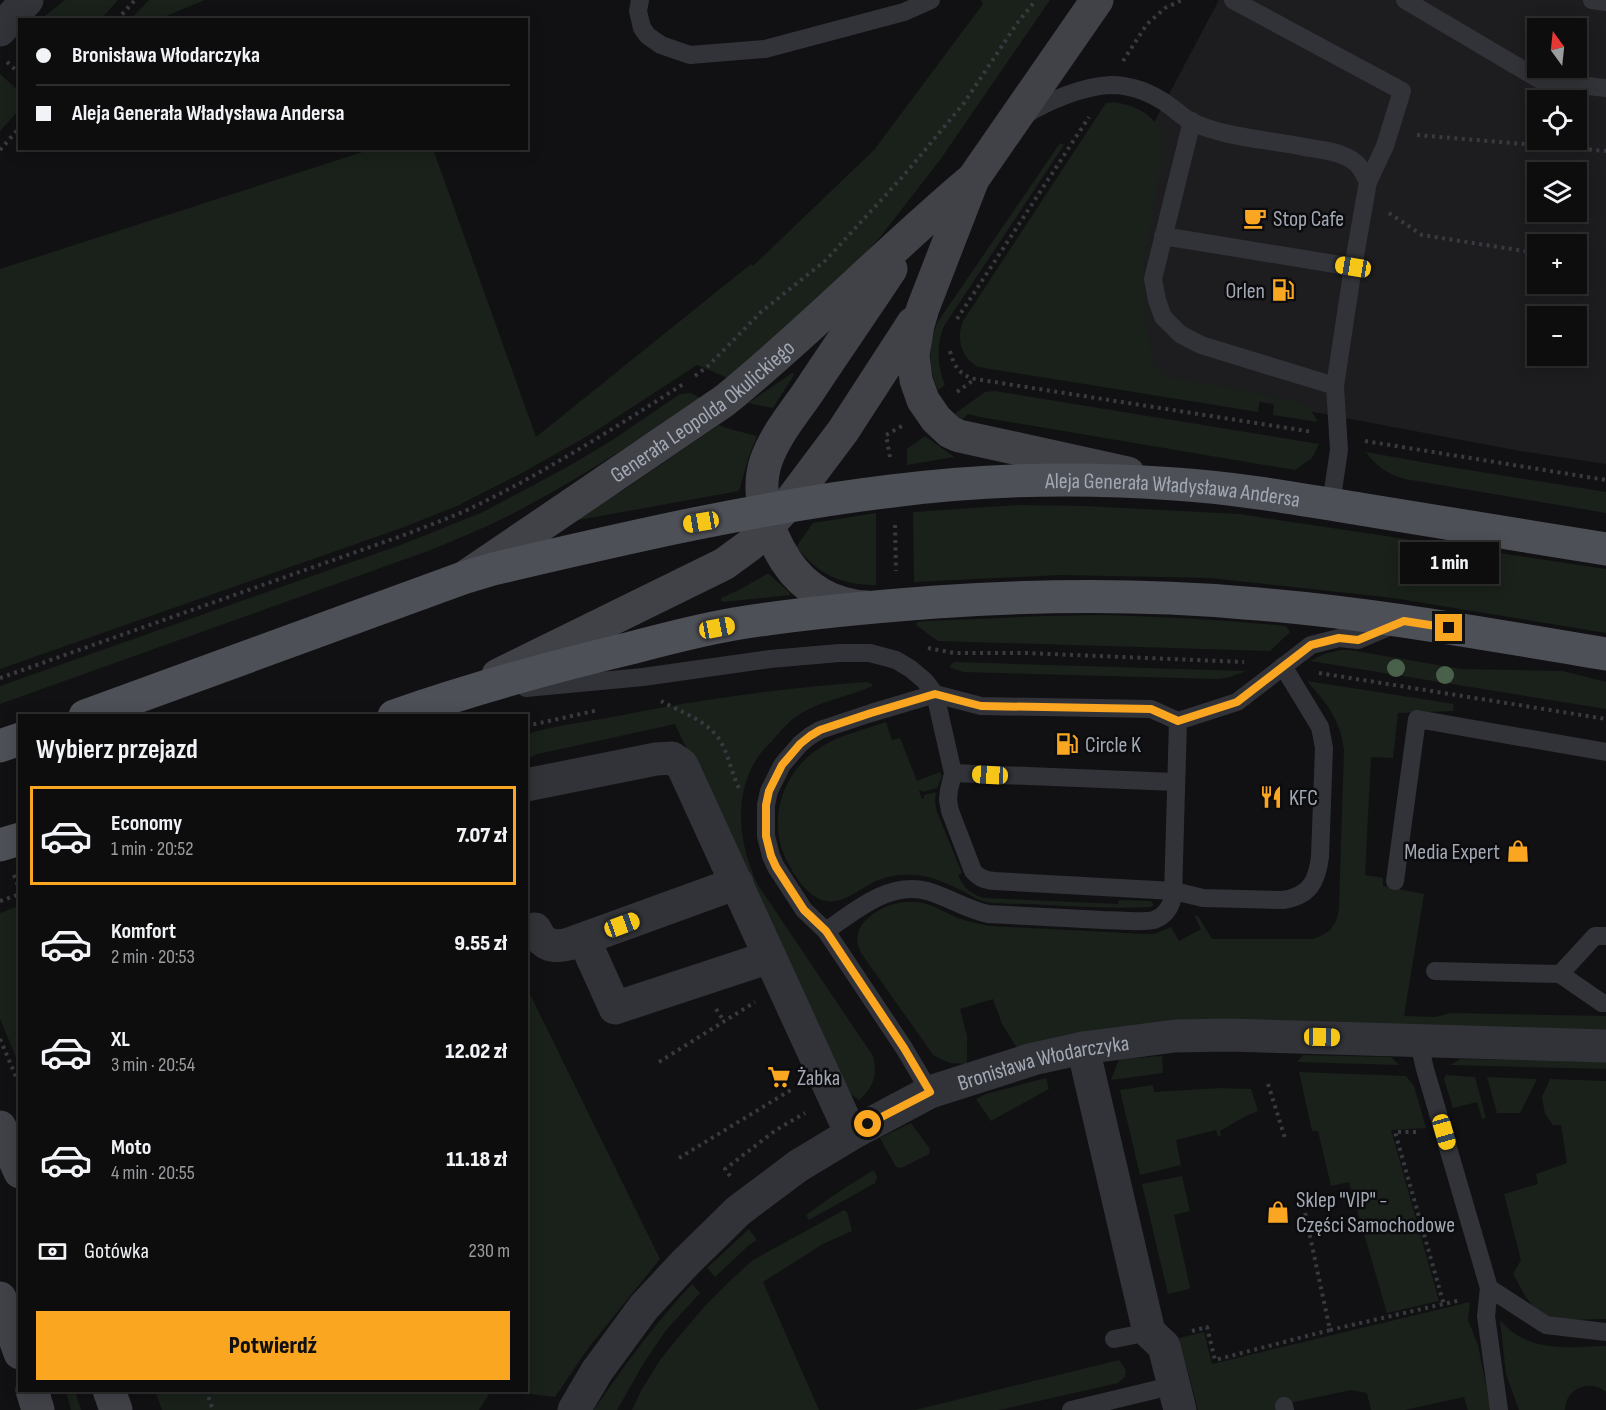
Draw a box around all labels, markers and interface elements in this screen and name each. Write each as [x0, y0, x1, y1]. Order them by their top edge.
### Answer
north arrow [1527, 18, 1587, 78]
map controls [1527, 18, 1587, 366]
text: Bronisława Włodarczyka [72, 42, 260, 69]
button: locate [1527, 90, 1587, 150]
text: Aleja Generała Władysława Andersa [72, 100, 344, 127]
button: layers [1527, 162, 1587, 222]
cafe icon: Stop Cafe [1242, 205, 1268, 231]
place label: Stop Cafe [1273, 206, 1344, 233]
button: + [1527, 234, 1587, 294]
car [1334, 255, 1372, 279]
fuel station icon: Orlen [1270, 277, 1296, 303]
place label: Orlen [1225, 278, 1265, 305]
button: − [1527, 306, 1587, 366]
street label: Generała Leopolda Okulickiego [605, 335, 801, 489]
street label: Aleja Generała Władysława Andersa [1044, 468, 1302, 514]
car [682, 510, 720, 534]
callout: 1 min [1400, 541, 1498, 583]
text: 1 min [1430, 551, 1469, 575]
route end [1435, 614, 1462, 641]
car [698, 616, 736, 640]
fuel station icon: Circle K [1054, 731, 1080, 757]
place label: Circle K [1085, 732, 1141, 759]
text: Wybierz przejazd [36, 734, 198, 766]
car [972, 765, 1008, 785]
restaurant icon: KFC [1258, 784, 1284, 810]
place label: KFC [1289, 785, 1318, 812]
icon: car [39, 809, 93, 863]
text: Economy [111, 810, 182, 837]
text: 7.07 zł [457, 822, 507, 849]
text: 1 min · 20:52 [111, 837, 194, 861]
shop icon: Media Expert [1505, 838, 1531, 864]
place label: Media Expert [1404, 839, 1500, 866]
car [602, 910, 642, 940]
icon: car [39, 917, 93, 971]
text: Komfort [111, 918, 176, 945]
text: 9.55 zł [454, 930, 507, 957]
text: 2 min · 20:53 [111, 945, 195, 969]
icon: car [39, 1025, 93, 1079]
text: XL [111, 1026, 130, 1053]
car [1304, 1028, 1340, 1046]
street label: Bronisława Włodarczyka [954, 1030, 1131, 1097]
text: 12.02 zł [445, 1038, 507, 1065]
text: 3 min · 20:54 [111, 1053, 195, 1077]
supermarket icon: Żabka [766, 1064, 792, 1090]
place label: Żabka [797, 1065, 840, 1092]
route start [854, 1110, 881, 1137]
car [1430, 1112, 1458, 1152]
icon: car [39, 1133, 93, 1187]
text: Moto [111, 1134, 151, 1161]
text: 11.18 zł [446, 1146, 507, 1173]
text: 4 min · 20:55 [111, 1161, 195, 1185]
place label: Sklep "VIP" - Części Samochodowe [1296, 1187, 1455, 1239]
shop icon: Sklep "VIP" - Części Samochodowe [1265, 1199, 1291, 1225]
icon: cash [36, 1235, 69, 1268]
text: Gotówka [84, 1238, 149, 1265]
text: 230 m [468, 1239, 510, 1263]
button: Potwierdź [36, 1311, 510, 1380]

